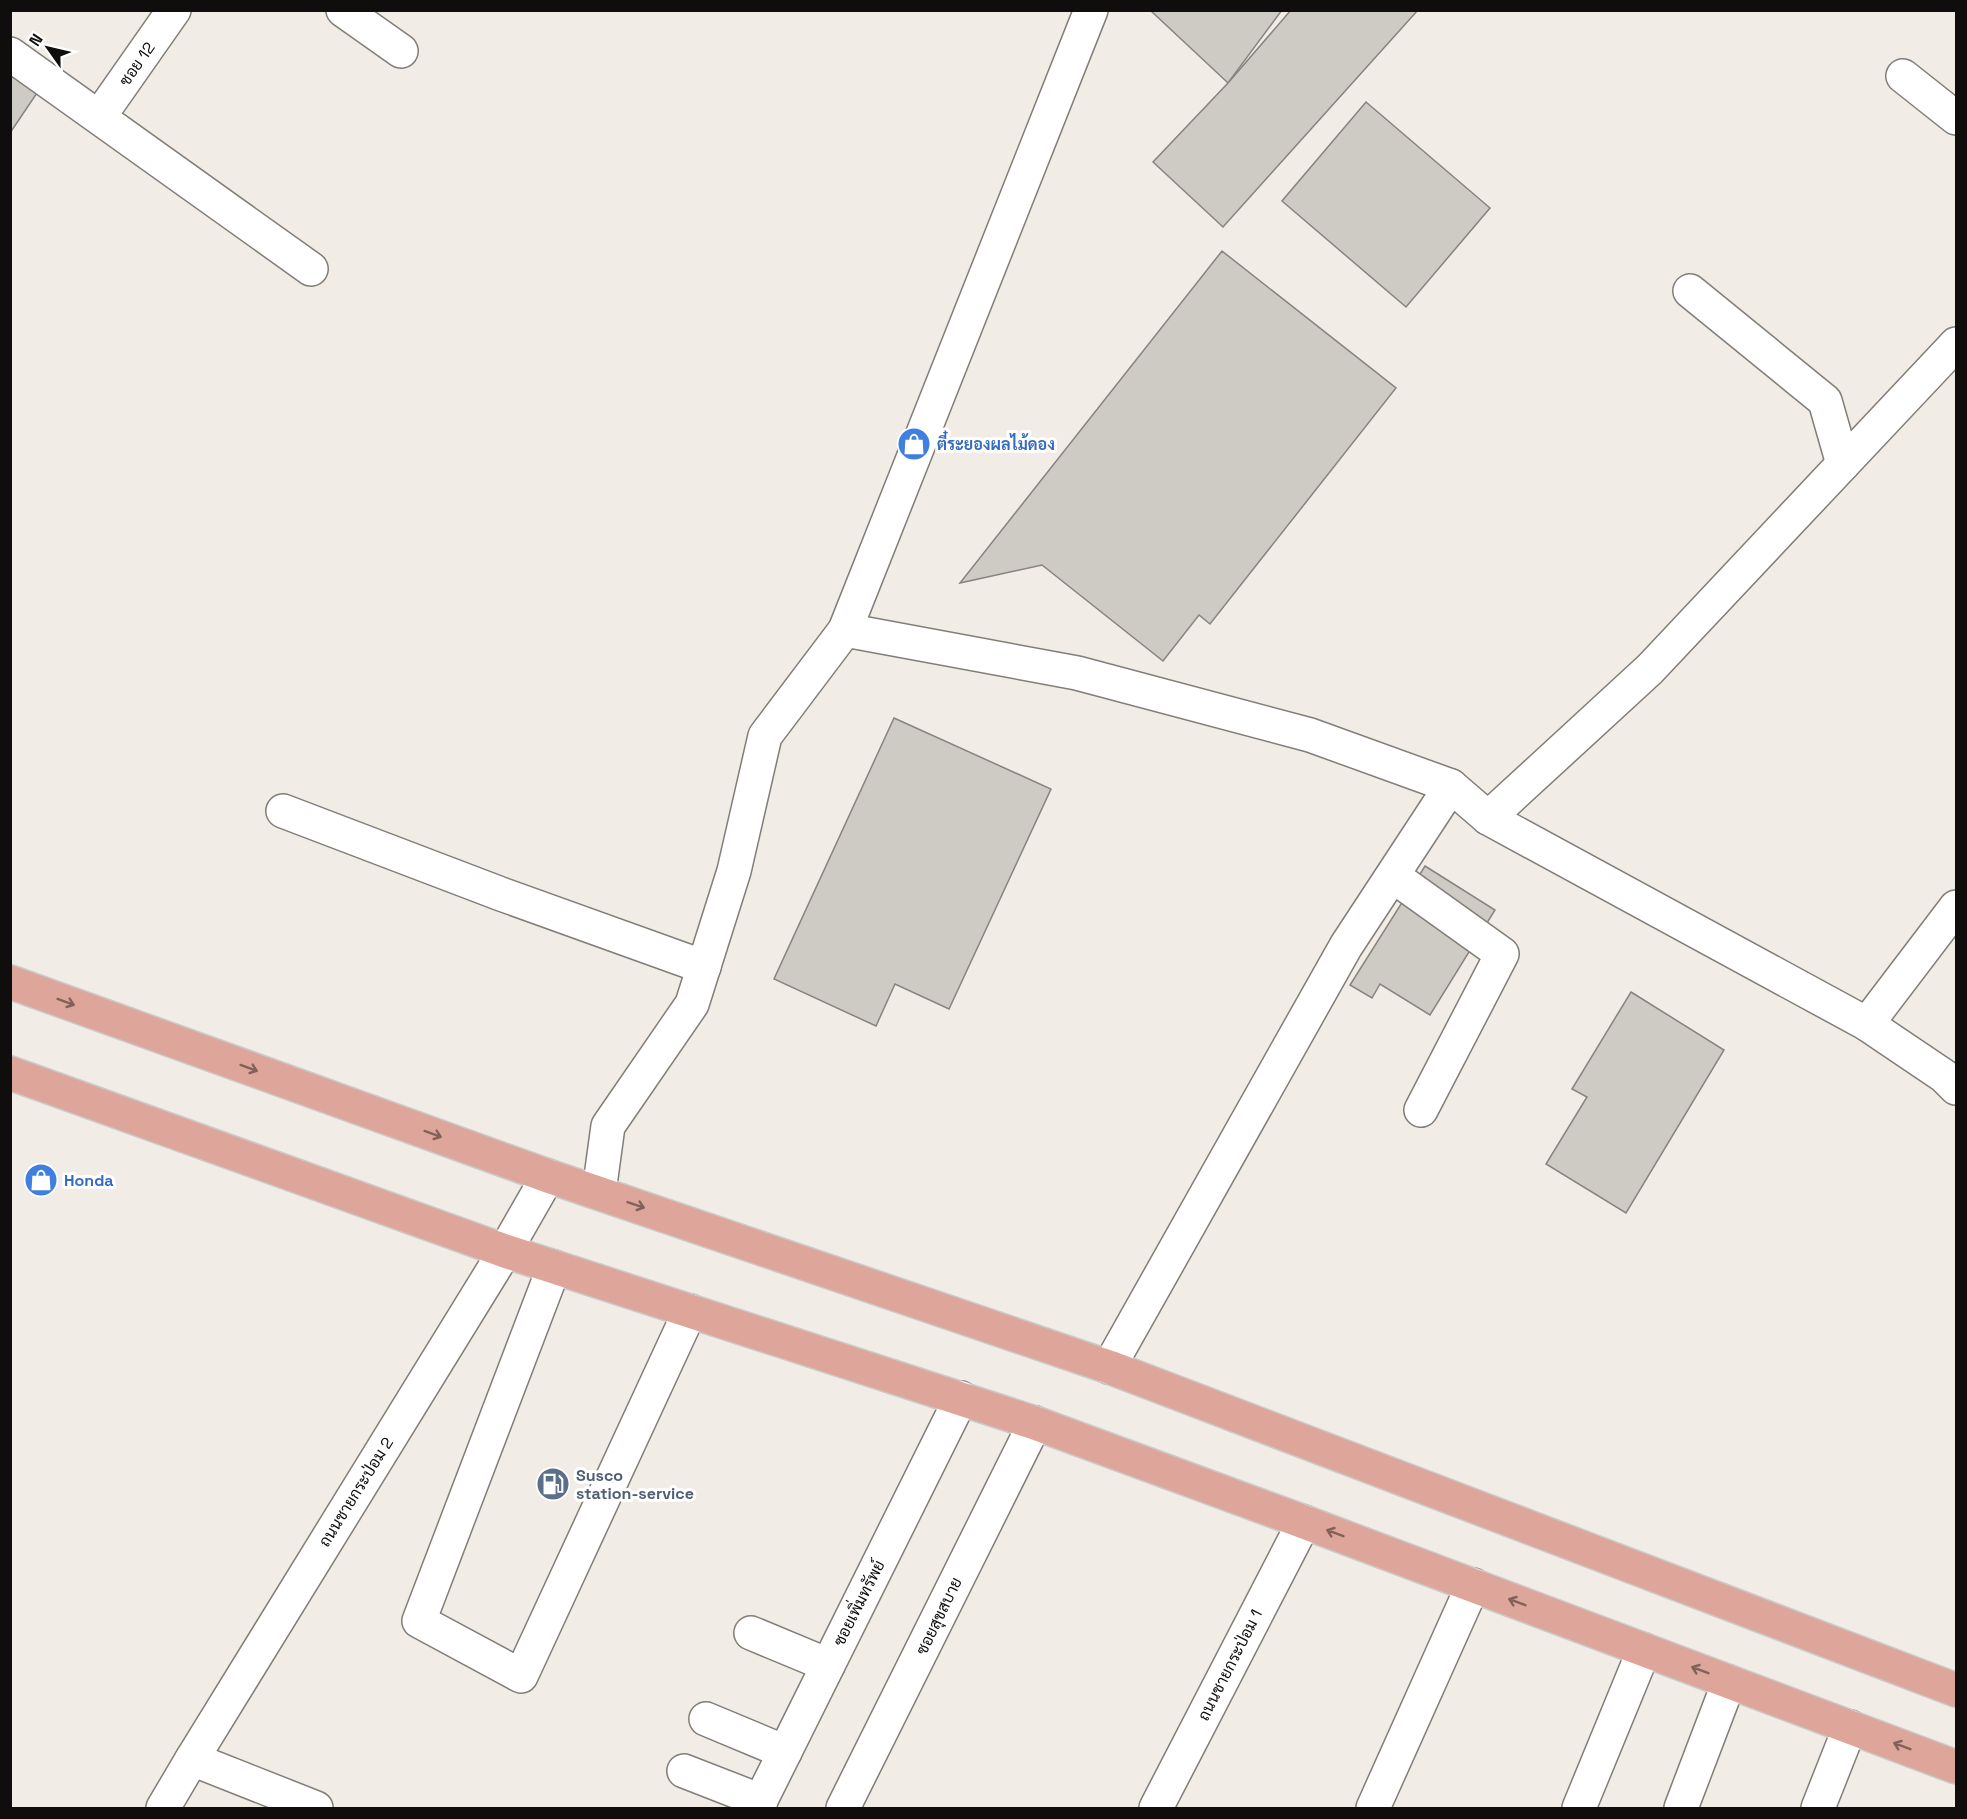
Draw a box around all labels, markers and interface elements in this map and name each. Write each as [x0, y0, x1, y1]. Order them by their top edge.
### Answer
north arrow [18, 18, 78, 78]
text: N [24, 30, 48, 50]
street label: ซอย 12 [114, 38, 160, 90]
shop icon: ตี๋ระยองผลไม้ดอง [896, 426, 932, 462]
place label: ตี๋ระยองผลไม้ดอง [937, 430, 1055, 455]
one-way arrow [56, 997, 74, 1008]
one-way arrow [239, 1064, 258, 1075]
one-way arrow [423, 1129, 441, 1140]
shop icon: Honda [23, 1162, 59, 1198]
place label: Honda [64, 1170, 114, 1191]
one-way arrow [627, 1201, 645, 1212]
street label: ถนนชายกระป่อม 2 [314, 1433, 398, 1551]
place label: Susco station-service [576, 1465, 694, 1504]
fuel station icon: Susco station-service [535, 1466, 571, 1502]
one-way arrow [1326, 1527, 1344, 1538]
street label: ซอยเพิ่มทรัพย์ [825, 1555, 890, 1649]
street label: ซอยสุขสบาย [911, 1574, 968, 1659]
one-way arrow [1508, 1596, 1527, 1607]
street label: ถนนชายกระป่อม 1 [1193, 1606, 1267, 1724]
one-way arrow [1691, 1664, 1709, 1675]
one-way arrow [1893, 1740, 1912, 1751]

